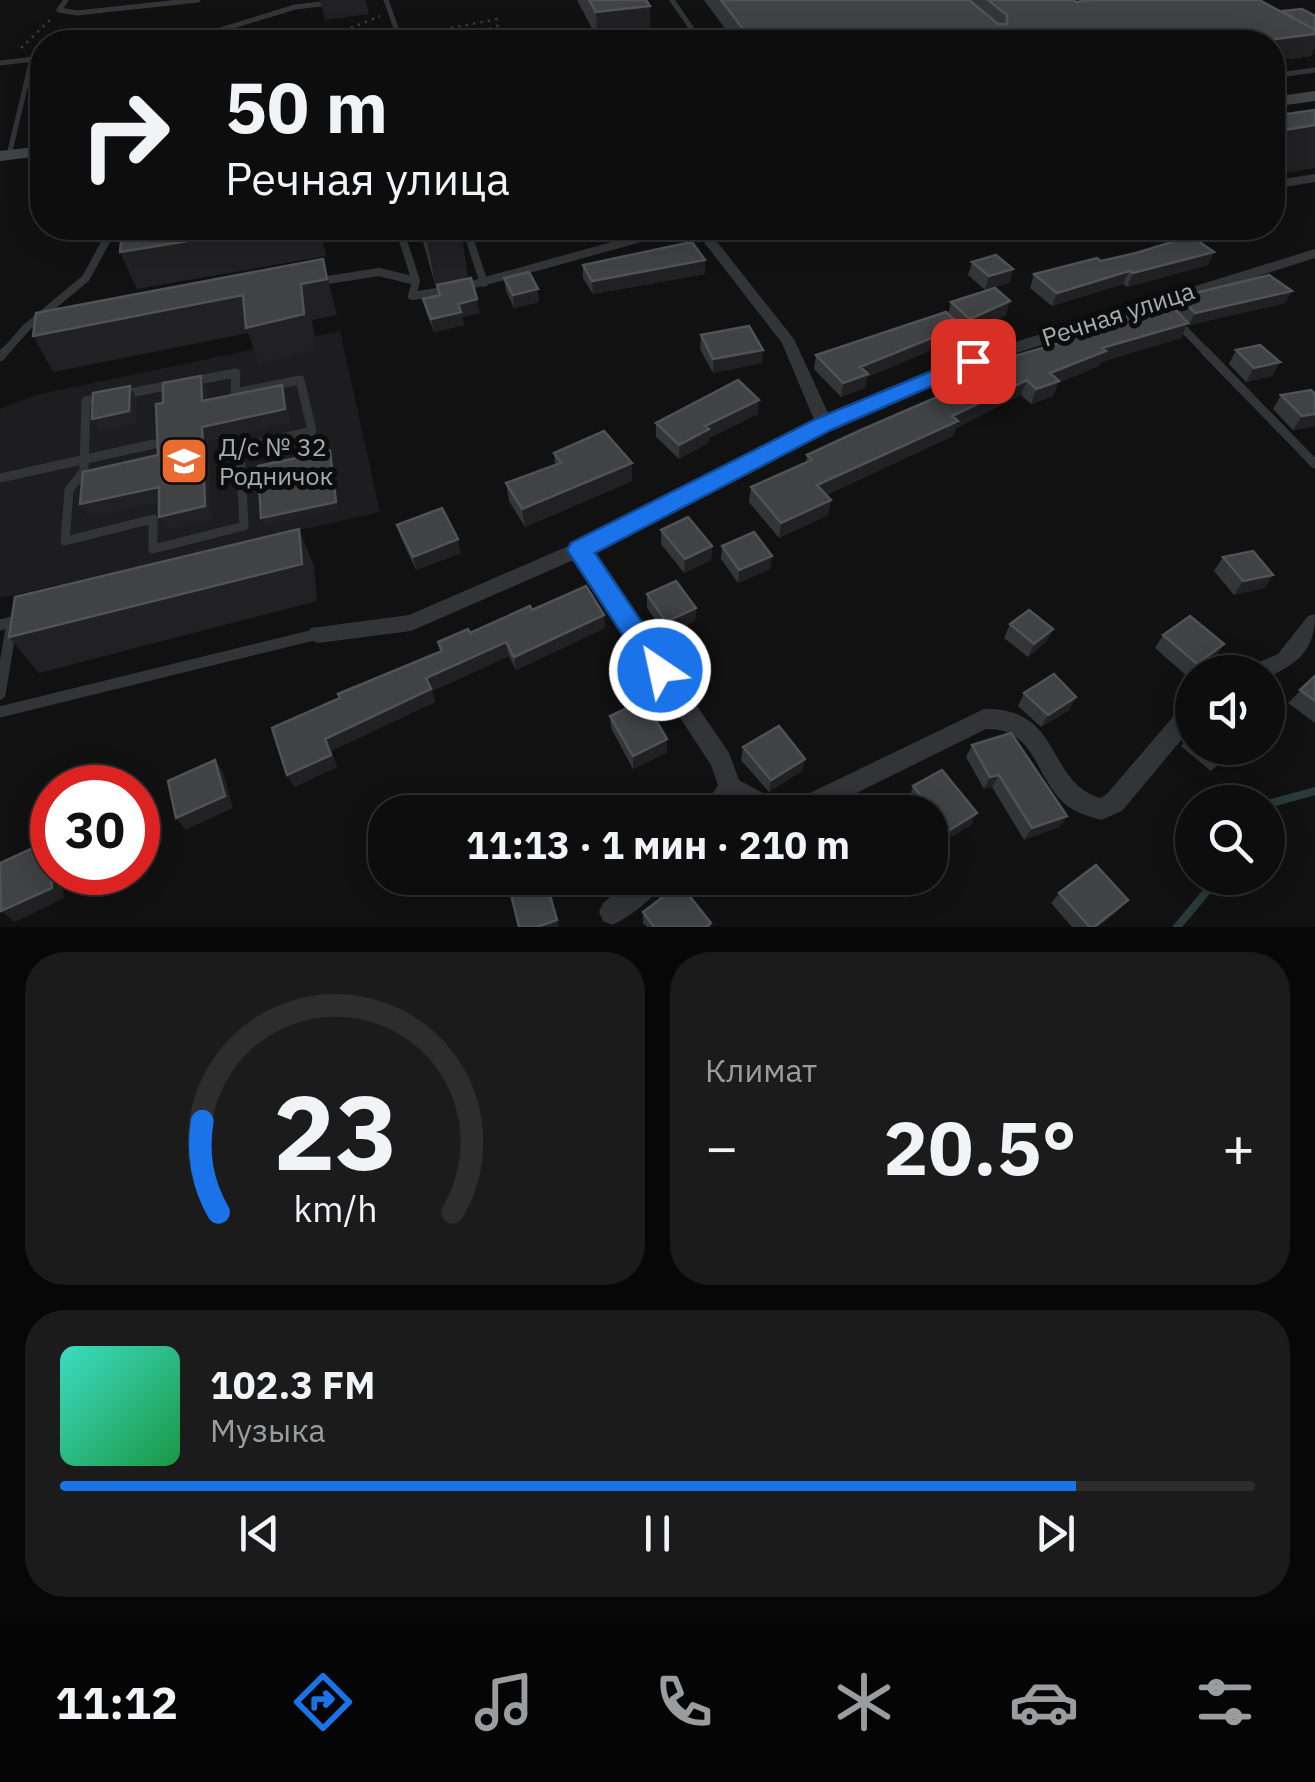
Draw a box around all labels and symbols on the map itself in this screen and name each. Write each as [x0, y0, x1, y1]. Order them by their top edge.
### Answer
street label: Речная улица [1037, 273, 1198, 354]
pin [931, 319, 1016, 404]
place label: Д/с № 32 Родничок [219, 430, 333, 492]
school or university icon: Д/с № 32 Родничок [158, 435, 210, 487]
position arrow [608, 618, 712, 722]
speed limit sign: 30 [30, 765, 160, 895]

